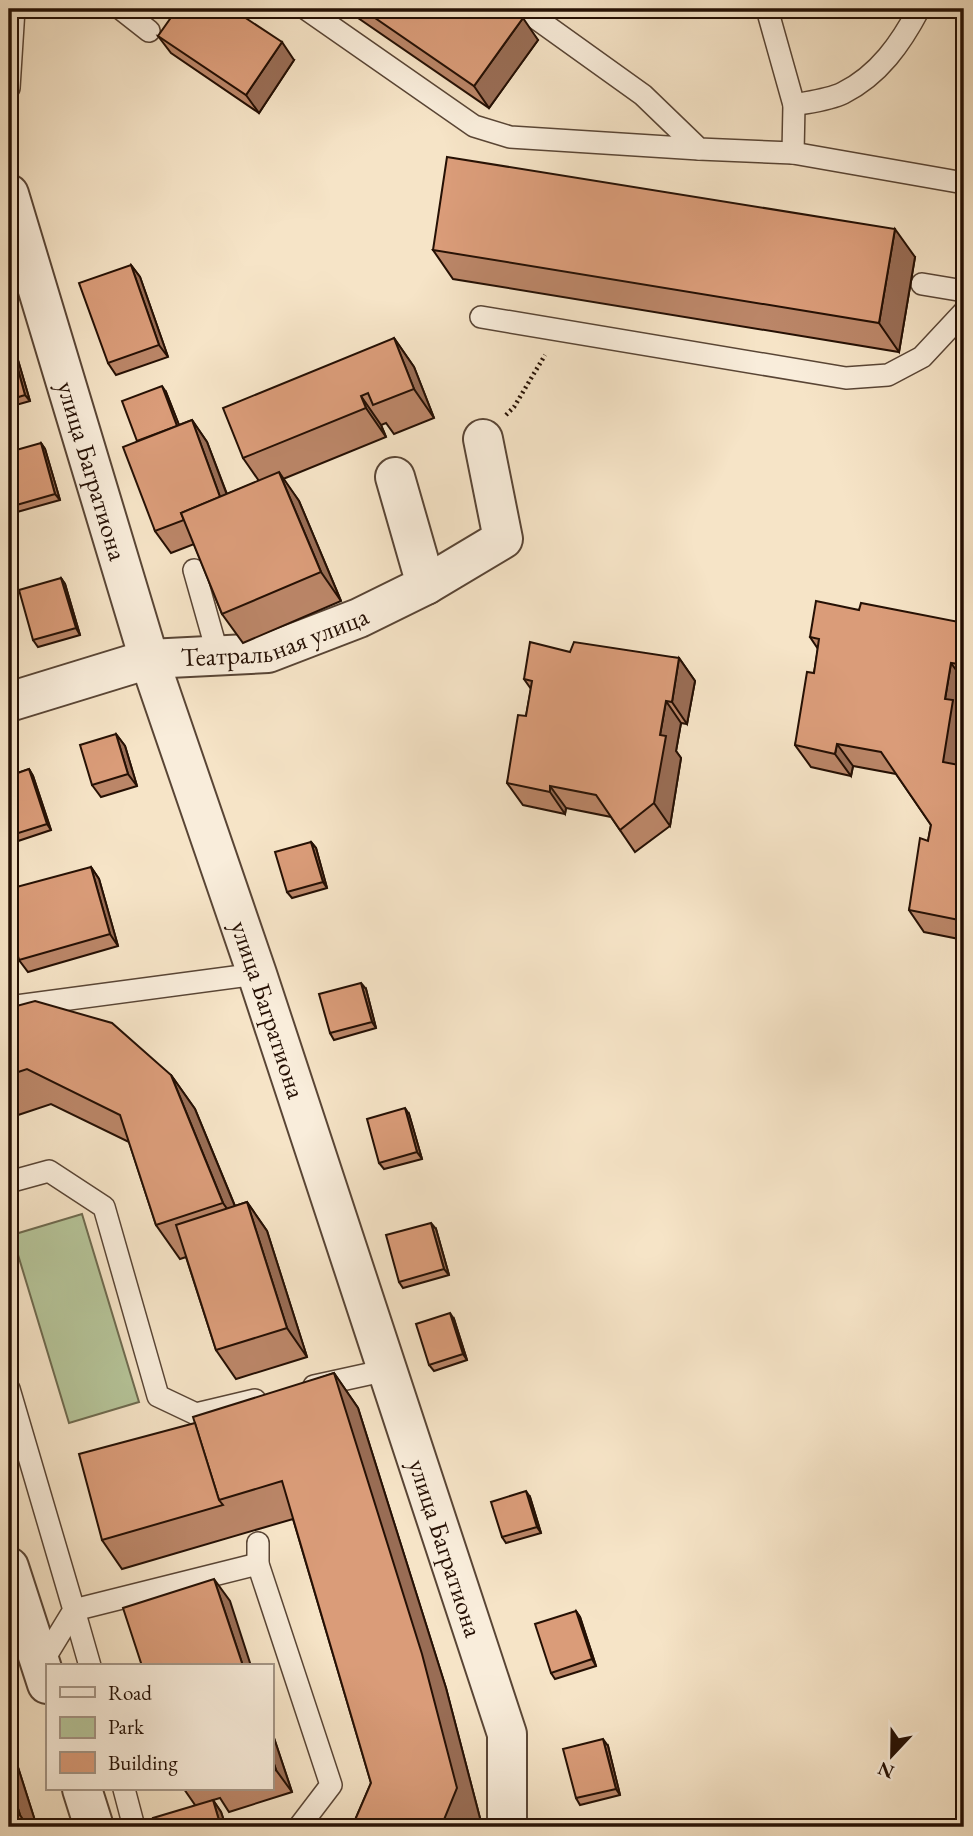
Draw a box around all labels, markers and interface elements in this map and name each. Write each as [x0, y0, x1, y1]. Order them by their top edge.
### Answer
street label: улица Багратиона [49, 377, 135, 565]
street label: Театральная улица [180, 599, 375, 674]
street label: улица Багратиона [223, 916, 314, 1103]
street label: улица Багратиона [401, 1455, 491, 1642]
legend [46, 1664, 273, 1790]
text: Road [108, 1679, 152, 1706]
text: Park [108, 1713, 145, 1740]
north arrow [858, 1720, 928, 1790]
text: Building [108, 1749, 178, 1776]
text: N [873, 1756, 898, 1785]

